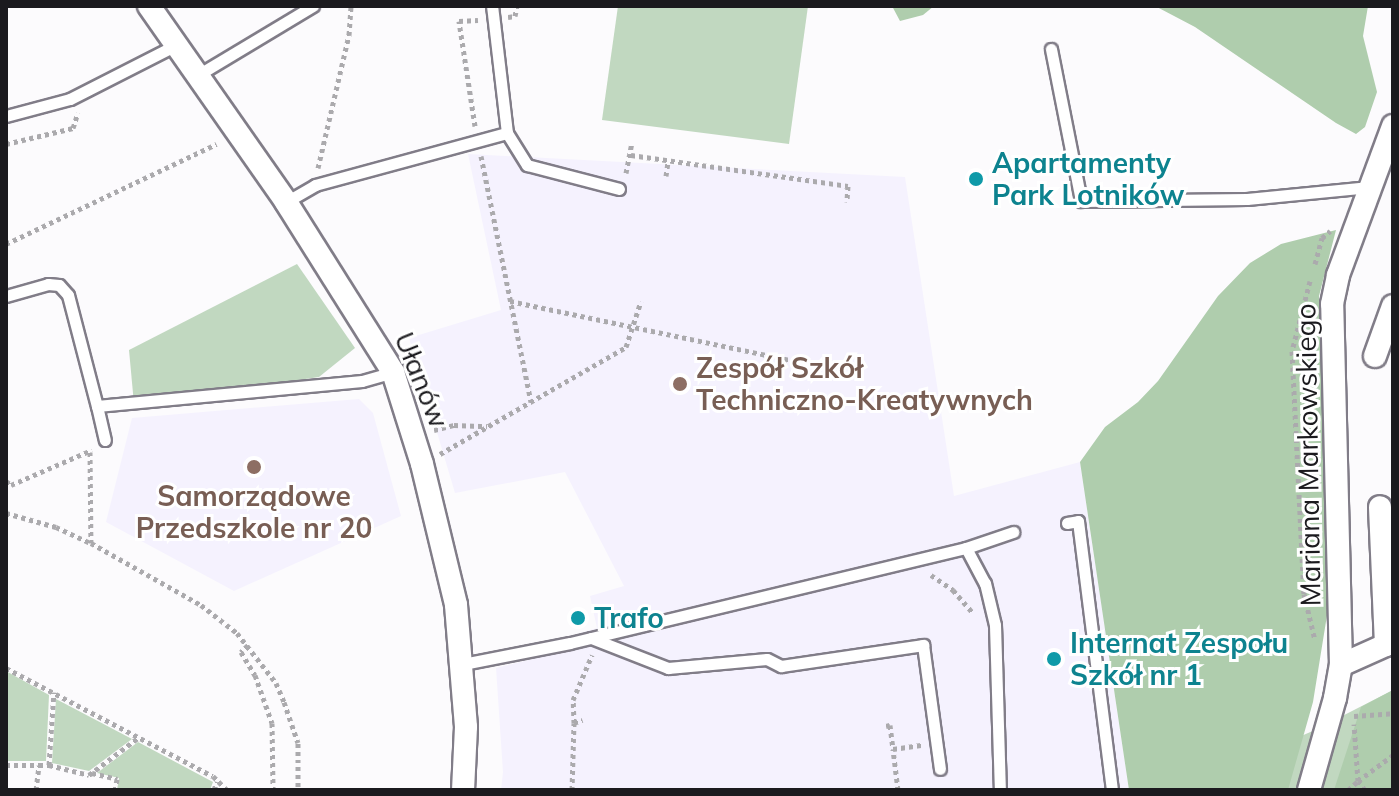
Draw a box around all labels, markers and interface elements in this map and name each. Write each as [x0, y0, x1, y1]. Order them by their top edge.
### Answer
place label: Apartamenty Park Lotników [992, 146, 1184, 212]
marker: Apartamenty Park Lotników [967, 170, 985, 188]
street label: Mariana Markowskiego [1289, 303, 1327, 607]
street label: Ułanów [388, 327, 456, 433]
place label: Zespół Szkół Techniczno-Kreatywnych [696, 351, 1033, 417]
marker: Zespół Szkół Techniczno-Kreatywnych [671, 375, 689, 393]
marker: Samorządowe Przedszkole nr 20 [245, 458, 263, 476]
place label: Samorządowe Przedszkole nr 20 [136, 479, 372, 545]
place label: Trafo [594, 601, 664, 635]
marker: Trafo [569, 609, 587, 627]
place label: Internat Zespołu Szkół nr 1 [1070, 626, 1288, 692]
marker: Internat Zespołu Szkół nr 1 [1045, 650, 1063, 668]

